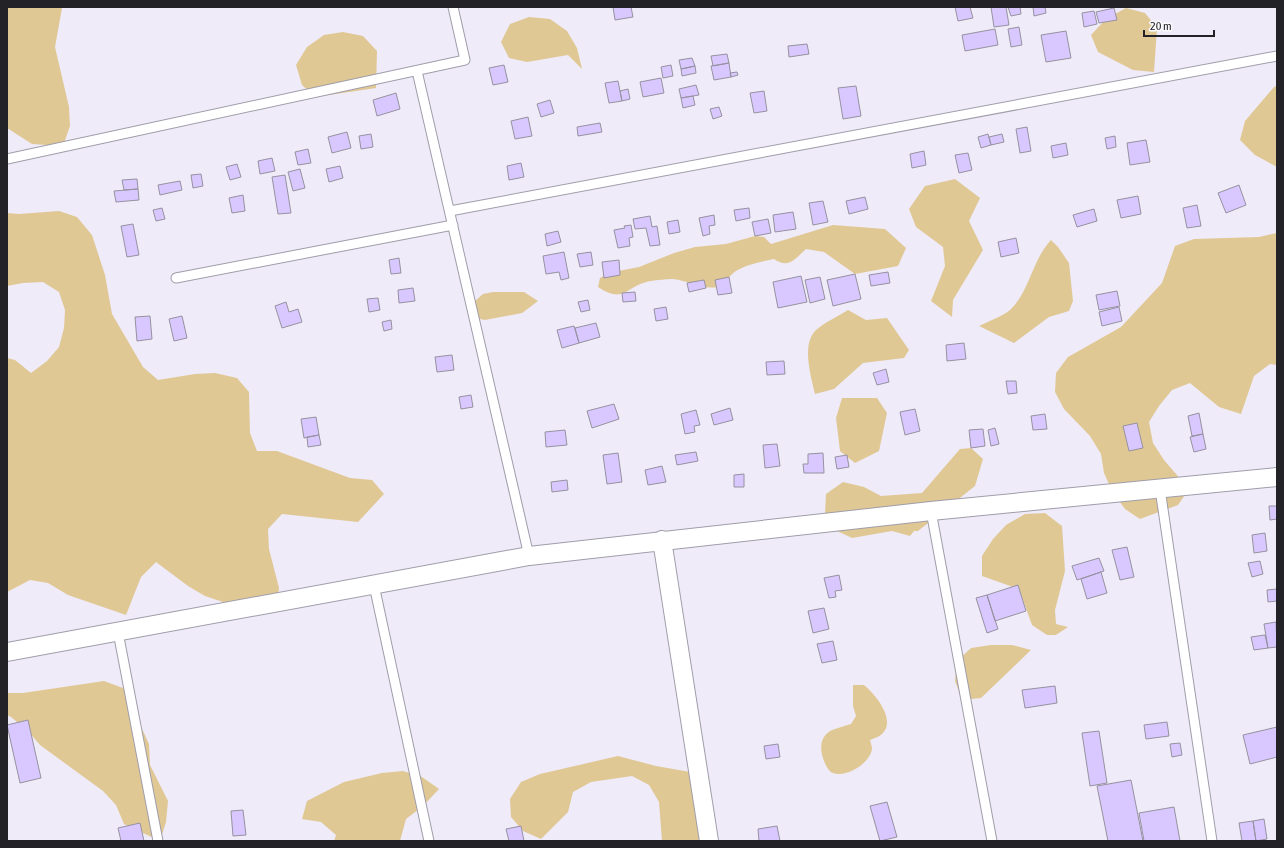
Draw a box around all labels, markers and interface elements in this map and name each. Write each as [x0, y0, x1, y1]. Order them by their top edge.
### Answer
scale bar [1144, 12, 1214, 38]
text: 20 m [1150, 19, 1172, 33]

